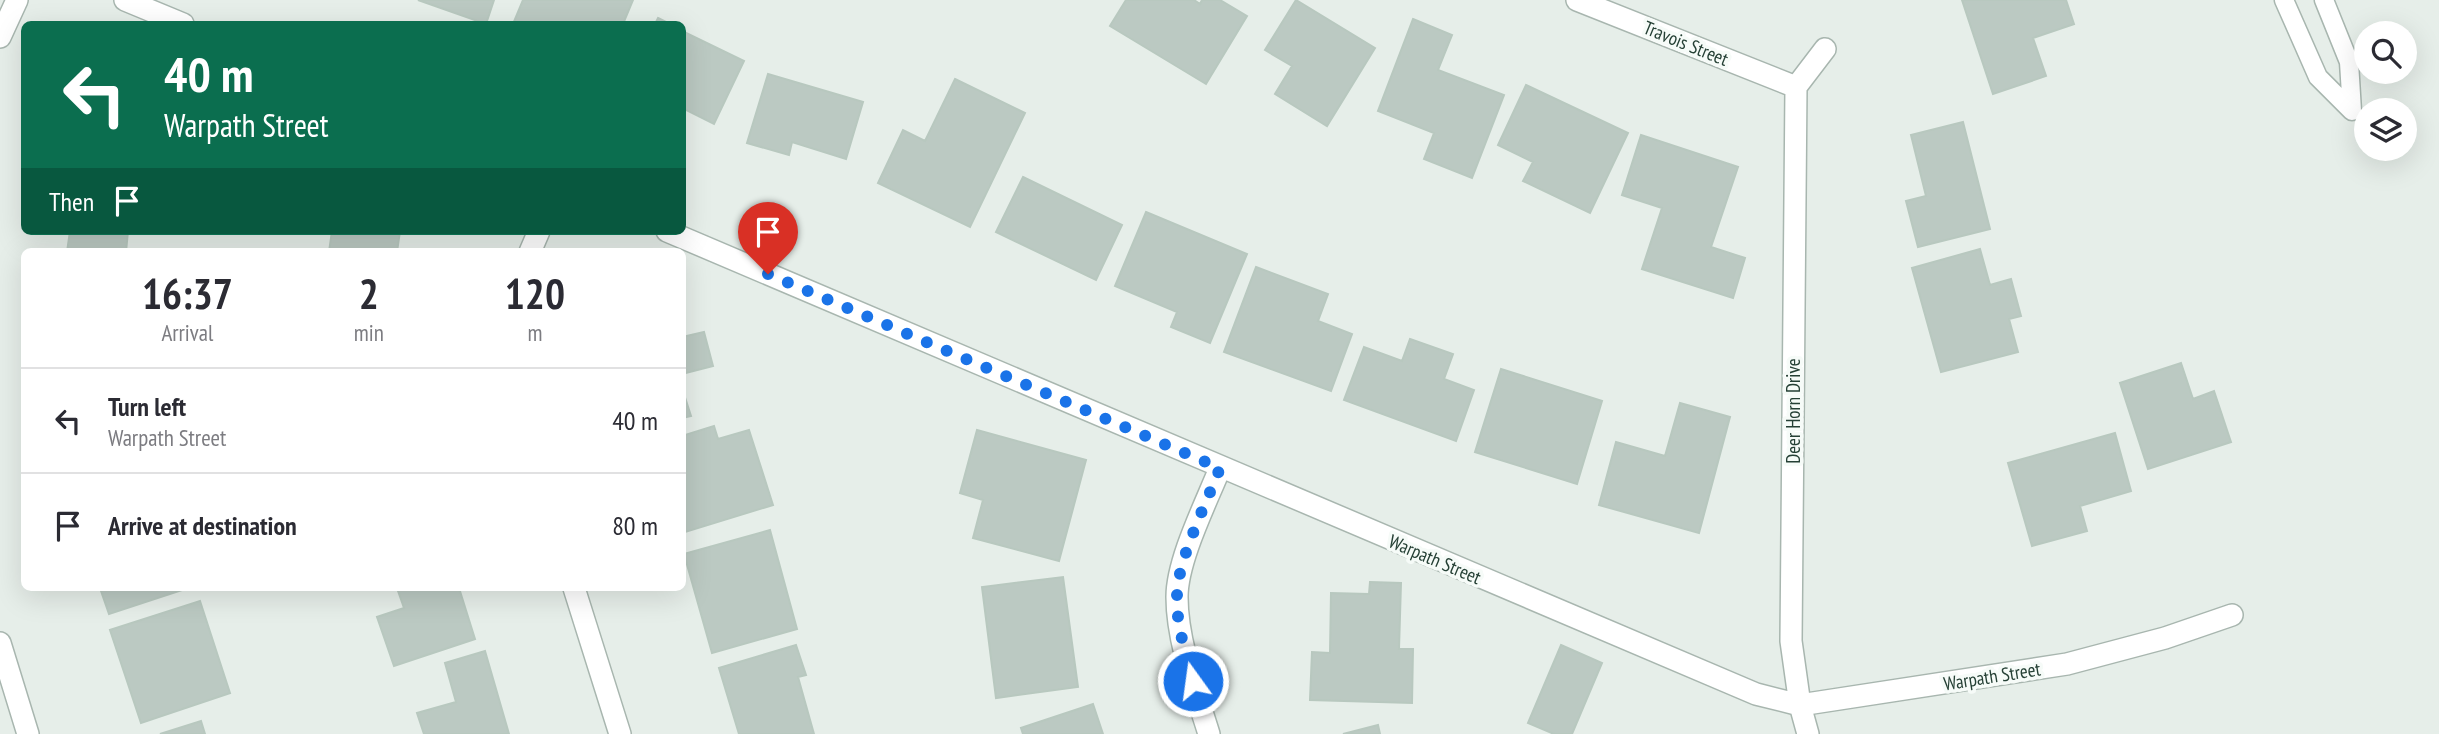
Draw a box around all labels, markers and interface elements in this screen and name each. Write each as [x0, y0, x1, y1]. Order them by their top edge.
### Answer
street label: Travois Street [1640, 15, 1733, 71]
map controls [2354, 21, 2417, 161]
button: search [2354, 21, 2417, 84]
text: 40 m [164, 42, 253, 106]
icon: left [49, 49, 140, 140]
button: layers [2354, 98, 2417, 161]
text: Warpath Street [164, 104, 329, 146]
icon: arrive [108, 182, 146, 220]
text: Then [49, 185, 94, 218]
pin [738, 202, 798, 274]
icon: arrive [749, 213, 787, 251]
text: 16:37 [142, 266, 233, 321]
text: 2 [359, 266, 379, 321]
text: 120 [505, 266, 565, 321]
text: Arrival [161, 318, 213, 347]
text: min [354, 318, 384, 347]
text: m [527, 318, 542, 347]
street label: Deer Horn Drive [1781, 358, 1805, 464]
text: Turn left [108, 390, 186, 423]
icon: left [49, 402, 87, 440]
text: 40 m [612, 404, 658, 437]
text: Warpath Street [108, 423, 226, 452]
icon: arrive [49, 507, 87, 545]
text: Arrive at destination [108, 509, 297, 542]
text: 80 m [612, 509, 658, 542]
street label: Warpath Street [1385, 529, 1485, 589]
position arrow [1156, 644, 1230, 718]
street label: Warpath Street [1942, 656, 2043, 695]

